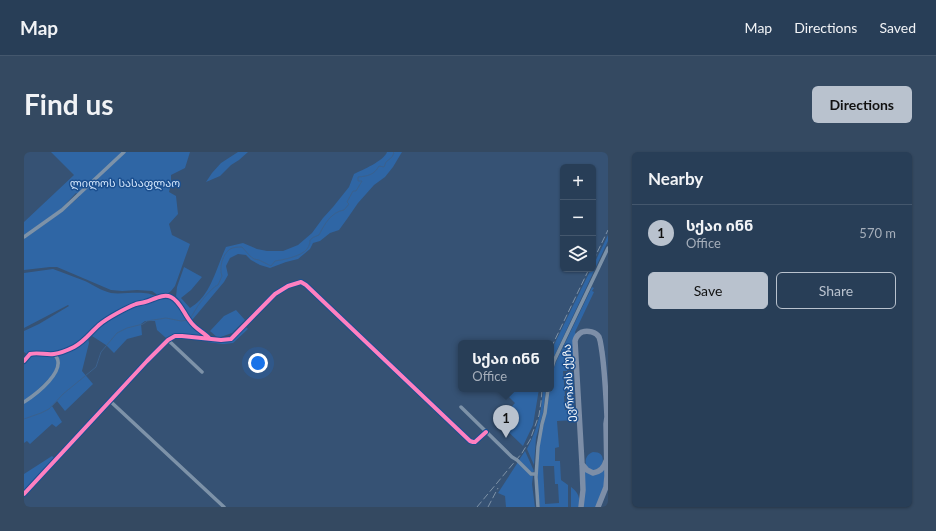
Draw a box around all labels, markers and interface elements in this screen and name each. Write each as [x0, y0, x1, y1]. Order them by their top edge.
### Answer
text: Map [20, 16, 58, 39]
text: Map [745, 19, 772, 36]
text: Directions [794, 19, 857, 36]
text: Saved [879, 19, 916, 36]
button: Directions [812, 86, 912, 123]
text: Find us [24, 87, 114, 121]
map controls [560, 164, 596, 272]
button: + [560, 164, 596, 200]
text: Nearby [648, 168, 703, 189]
park label: ლილოს სასაფლაო [70, 176, 180, 190]
button: − [560, 200, 596, 236]
text: სქაი ინნ [686, 216, 753, 234]
text: 1 [657, 225, 665, 241]
text: 570 m [859, 225, 896, 241]
text: Office [686, 235, 721, 251]
button: layers [560, 236, 596, 272]
button: Save [648, 272, 768, 309]
button: Share [776, 272, 896, 309]
popup [458, 340, 554, 392]
street label: ევროპის ქუჩა [559, 344, 578, 422]
text: სქაი ინნ [472, 349, 540, 367]
your location [248, 353, 268, 373]
text: Office [472, 368, 507, 384]
pin: 1 [493, 405, 519, 438]

